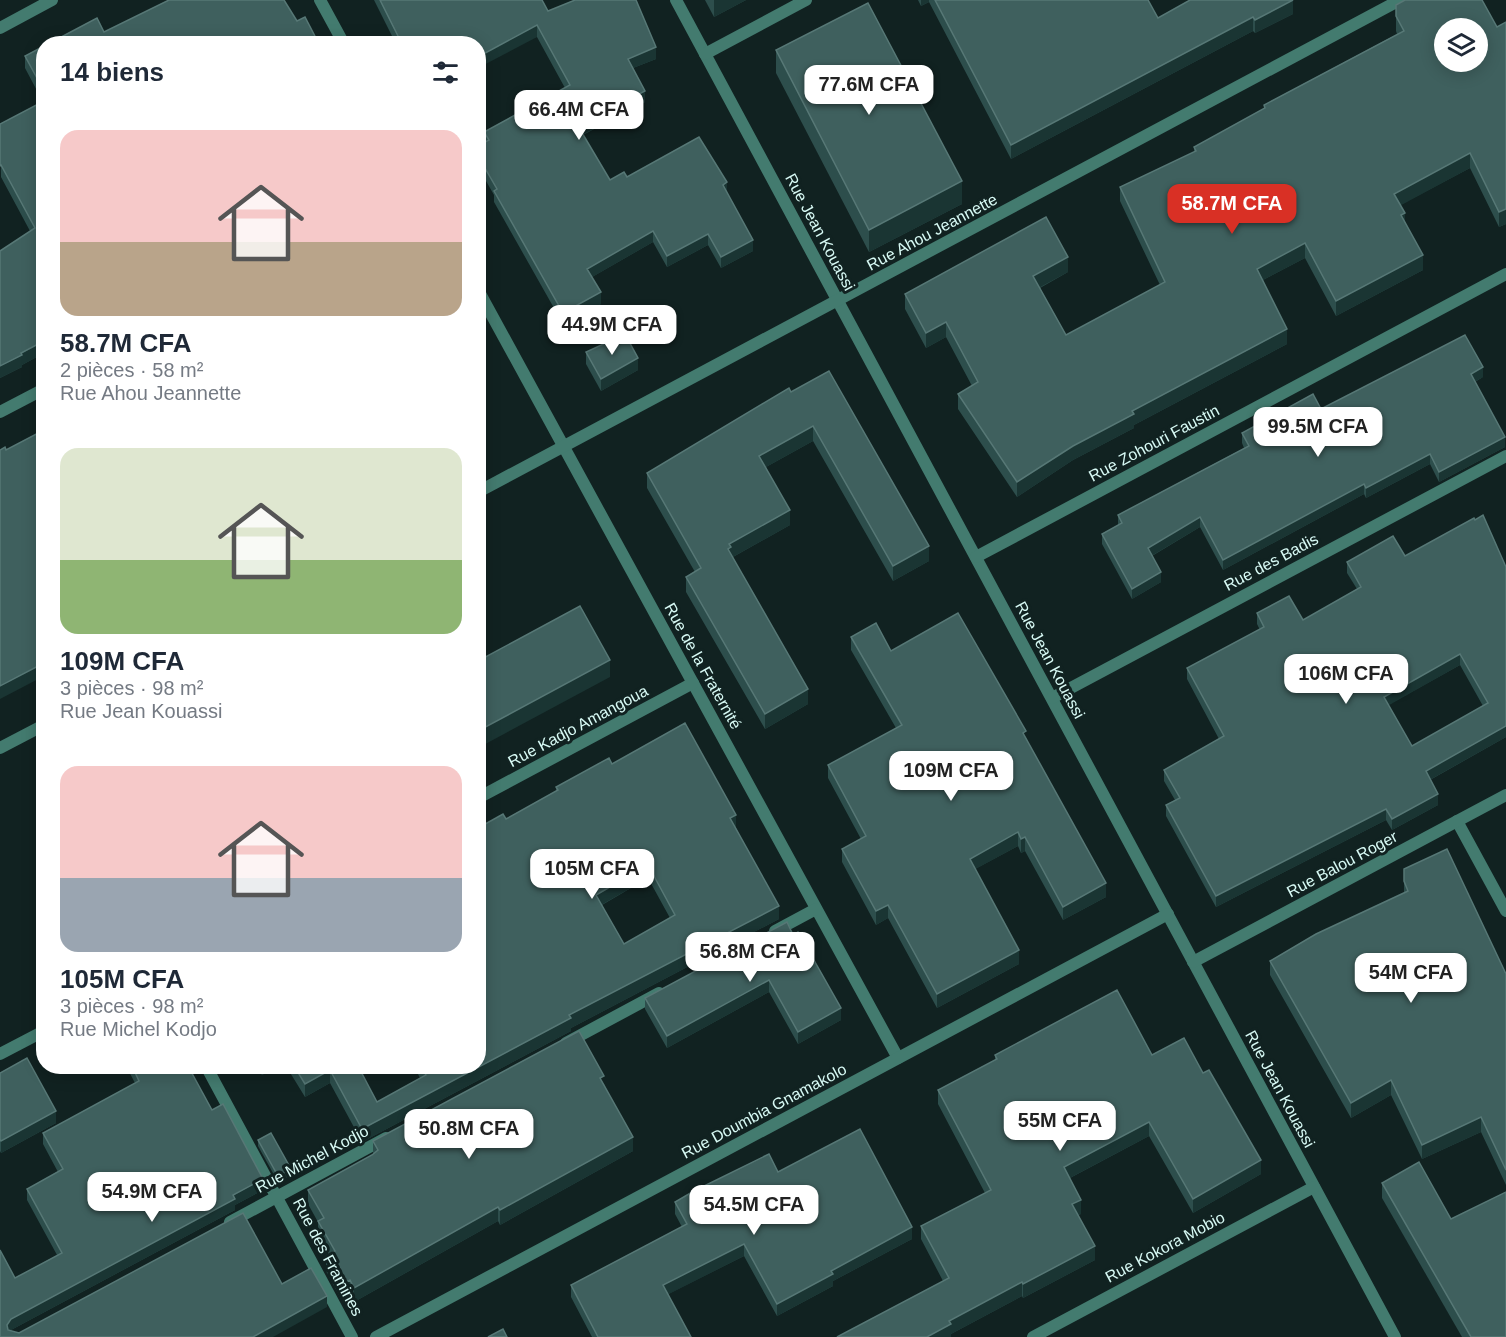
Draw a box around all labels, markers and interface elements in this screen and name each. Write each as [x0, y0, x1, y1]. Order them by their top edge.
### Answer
map controls [1434, 18, 1488, 72]
button: layers [1434, 18, 1488, 72]
icon: filters [429, 56, 462, 89]
text: 14 biens [60, 57, 164, 87]
pin: 77.6M CFA [800, 65, 938, 116]
text: 77.6M CFA [818, 73, 920, 95]
pin: 66.4M CFA [510, 90, 648, 141]
text: 66.4M CFA [528, 98, 630, 120]
icon: home [207, 169, 315, 277]
street label: Rue Jean Kouassi [782, 171, 858, 293]
pin: 58.7M CFA [1163, 184, 1301, 235]
street label: Rue Ahou Jeannette [864, 190, 1000, 274]
text: 58.7M CFA [1181, 192, 1283, 214]
pin: 44.9M CFA [543, 305, 681, 356]
text: 44.9M CFA [561, 313, 663, 335]
text: 58.7M CFA [60, 328, 192, 358]
text: 2 pièces · 58 m² [60, 359, 203, 381]
text: Rue Ahou Jeannette [60, 382, 241, 404]
street label: Rue Zohouri Faustin [1086, 401, 1222, 485]
pin: 99.5M CFA [1249, 407, 1387, 458]
text: 99.5M CFA [1267, 415, 1369, 437]
icon: home [207, 487, 315, 595]
street label: Rue des Badis [1221, 530, 1321, 594]
street label: Rue Jean Kouassi [1012, 599, 1088, 721]
street label: Rue de la Fraternité [661, 600, 745, 732]
text: 109M CFA [60, 646, 184, 676]
pin: 106M CFA [1284, 654, 1408, 705]
text: 106M CFA [1298, 662, 1394, 684]
text: 3 pièces · 98 m² [60, 677, 203, 699]
street label: Rue Kadjo Amangoua [505, 682, 651, 770]
text: Rue Jean Kouassi [60, 700, 222, 722]
pin: 109M CFA [889, 751, 1013, 802]
text: 109M CFA [903, 759, 999, 781]
icon: home [207, 805, 315, 913]
street label: Rue Balou Roger [1284, 827, 1401, 900]
pin: 105M CFA [530, 849, 654, 900]
text: 105M CFA [544, 857, 640, 879]
pin: 56.8M CFA [681, 932, 819, 983]
text: 56.8M CFA [699, 940, 801, 962]
pin: 54M CFA [1356, 953, 1466, 1004]
text: 54M CFA [1369, 961, 1453, 983]
text: 105M CFA [60, 964, 184, 994]
text: 3 pièces · 98 m² [60, 995, 203, 1017]
text: Rue Michel Kodjo [60, 1018, 217, 1040]
street label: Rue Jean Kouassi [1242, 1028, 1318, 1150]
street label: Rue Doumbia Gnamakolo [679, 1060, 849, 1162]
pin: 55M CFA [1005, 1101, 1115, 1152]
pin: 50.8M CFA [400, 1109, 538, 1160]
text: 55M CFA [1018, 1109, 1102, 1131]
text: 50.8M CFA [418, 1117, 520, 1139]
street label: Rue Michel Kodjo [253, 1122, 371, 1196]
pin: 54.9M CFA [83, 1172, 221, 1223]
text: 54.9M CFA [101, 1180, 203, 1202]
pin: 54.5M CFA [685, 1185, 823, 1236]
text: 54.5M CFA [703, 1193, 805, 1215]
street label: Rue des Framines [290, 1195, 366, 1319]
street label: Rue Kokora Mobio [1103, 1208, 1228, 1286]

